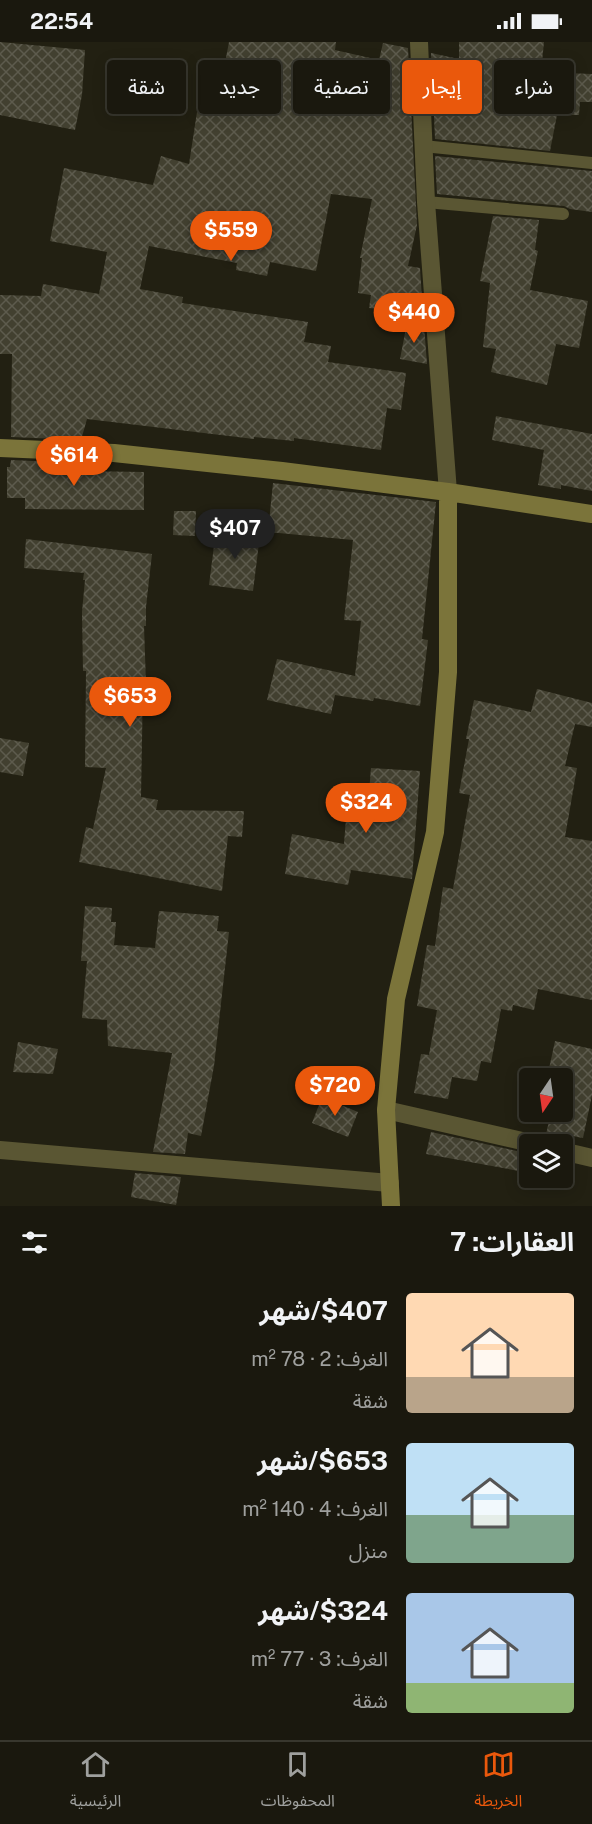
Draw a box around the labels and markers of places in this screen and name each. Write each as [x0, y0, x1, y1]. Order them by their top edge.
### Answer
pin: $559 [195, 211, 267, 262]
pin: $440 [378, 293, 450, 344]
pin: $614 [38, 436, 110, 487]
pin: $407 [199, 509, 271, 560]
pin: $653 [94, 677, 166, 728]
pin: $324 [330, 783, 402, 834]
pin: $720 [299, 1066, 371, 1117]

